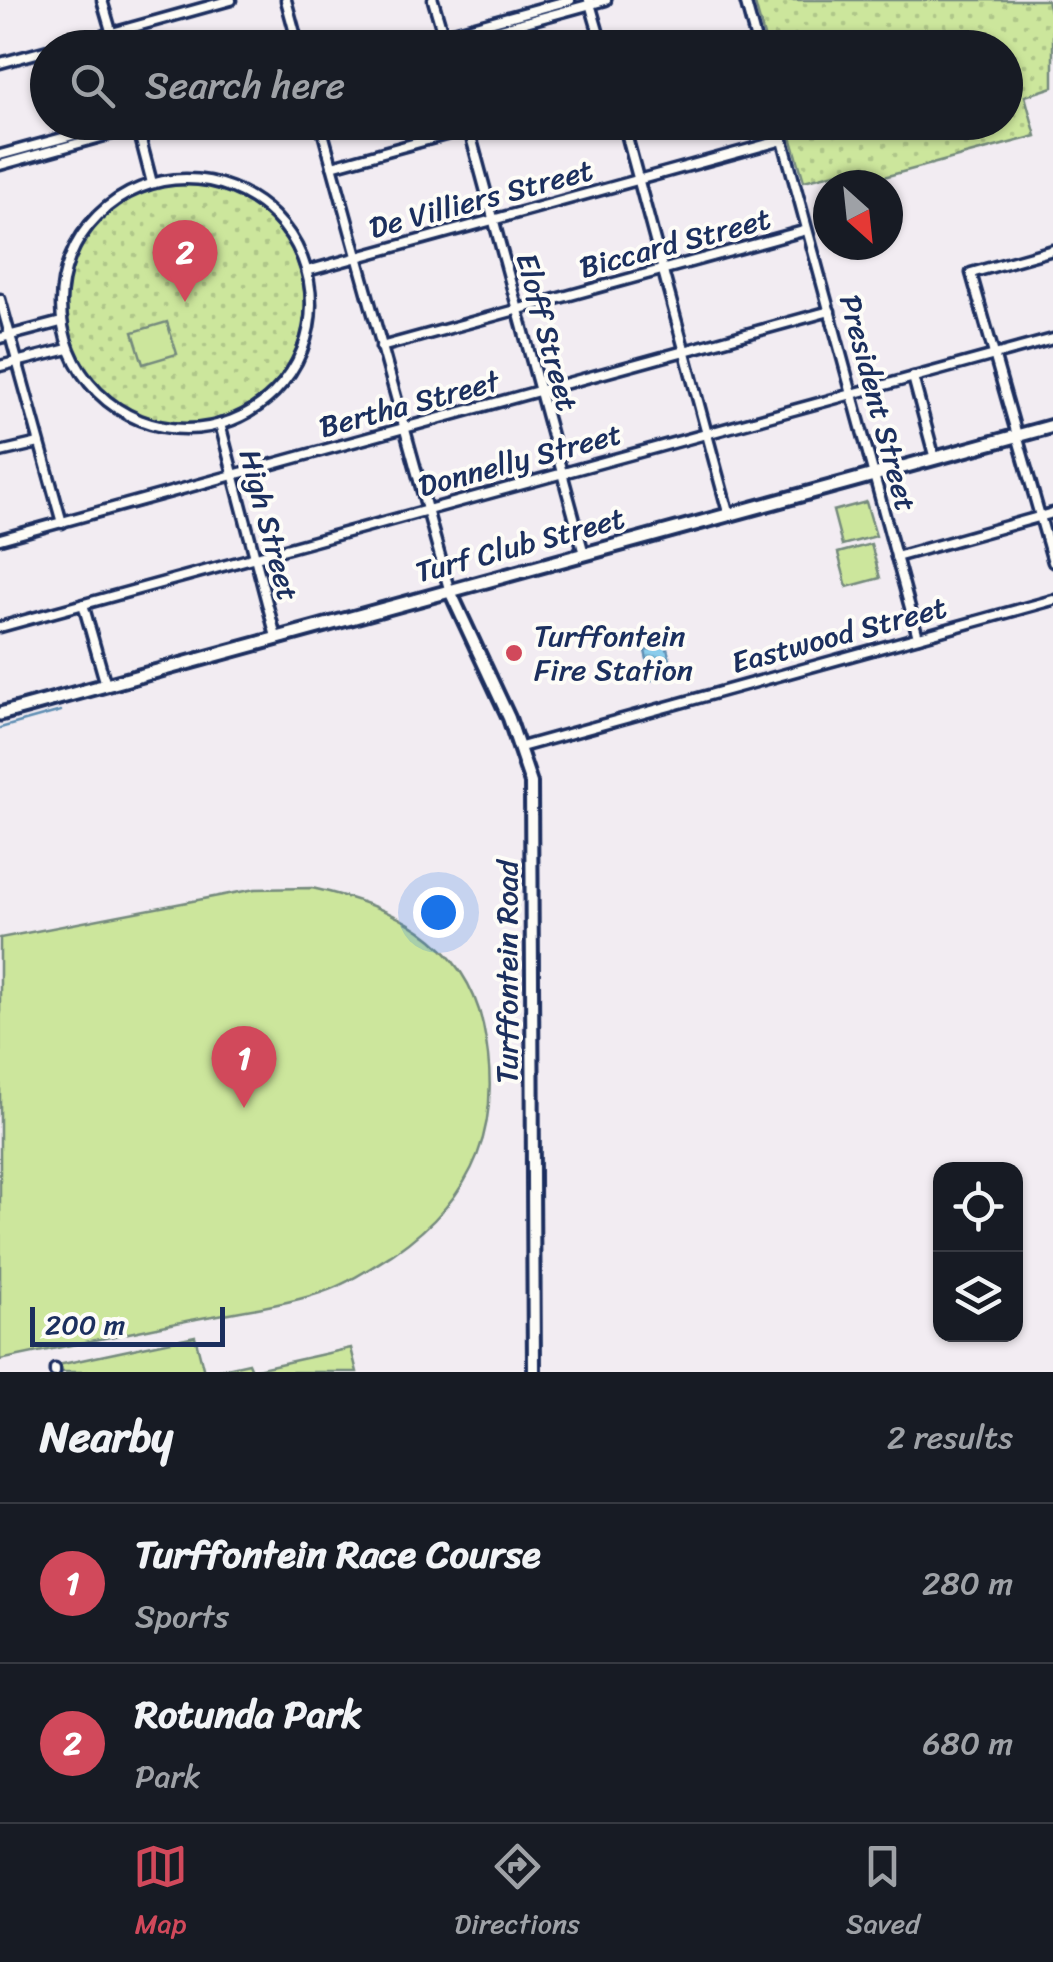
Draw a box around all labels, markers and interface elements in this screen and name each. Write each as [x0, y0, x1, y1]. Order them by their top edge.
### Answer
search box [30, 30, 1023, 140]
text: Search here [145, 52, 345, 119]
icon: search [65, 58, 120, 113]
street label: De Villiers Street [363, 143, 599, 255]
north arrow [813, 170, 903, 260]
street label: Biccard Street [573, 192, 777, 294]
pin: 2 [152, 220, 218, 302]
street label: Eloff Street [500, 247, 594, 417]
street label: President Street [823, 289, 933, 517]
street label: Bertha Street [313, 354, 507, 454]
street label: Donnelly Street [412, 407, 628, 513]
street label: High Street [223, 443, 315, 607]
street label: Turf Club Street [409, 491, 631, 599]
street label: Eastwood Street [725, 580, 953, 690]
place label: Turffontein Fire Station [534, 609, 693, 697]
marker: Turffontein Fire Station [503, 642, 525, 664]
street label: Turffontein Road [480, 858, 534, 1084]
your location [413, 887, 464, 938]
pin: 1 [212, 1026, 276, 1108]
map controls [933, 1162, 1023, 1342]
button: locate [933, 1162, 1023, 1252]
button: layers [933, 1252, 1023, 1342]
text: 200 m [45, 1300, 125, 1349]
scale bar [30, 1302, 225, 1346]
text: Nearby [40, 1400, 173, 1474]
text: 2 results [887, 1409, 1013, 1466]
text: Turffontein Race Course [135, 1521, 541, 1588]
text: 1 [66, 1555, 79, 1612]
text: 280 m [922, 1555, 1013, 1612]
text: Sports [135, 1588, 229, 1645]
text: Rotunda Park [135, 1681, 362, 1748]
text: 2 [63, 1715, 82, 1772]
text: 680 m [922, 1715, 1013, 1772]
text: Park [135, 1748, 201, 1805]
tab: Map [133, 1839, 188, 1948]
tab: Directions [454, 1839, 580, 1948]
tab: Saved [846, 1839, 920, 1948]

